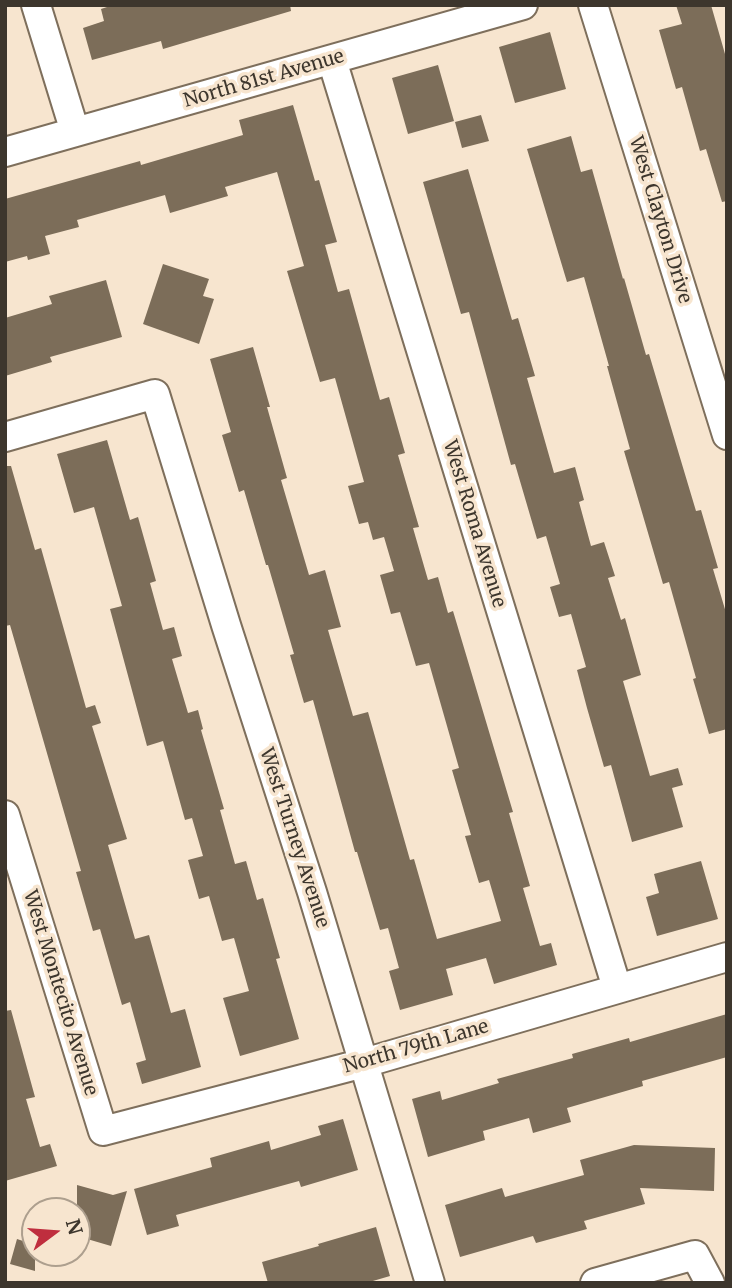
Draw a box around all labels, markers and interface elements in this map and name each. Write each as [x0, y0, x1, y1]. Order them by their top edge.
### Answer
street label: North 81st Avenue [181, 45, 347, 113]
street label: West Clayton Drive [624, 134, 696, 306]
street label: West Roma Avenue [438, 438, 510, 610]
street label: West Turney Avenue [254, 745, 334, 931]
street label: West Montecito Avenue [18, 888, 102, 1098]
street label: North 79th Lane [341, 1015, 491, 1079]
north arrow [21, 1197, 91, 1267]
text: N [61, 1216, 88, 1237]

